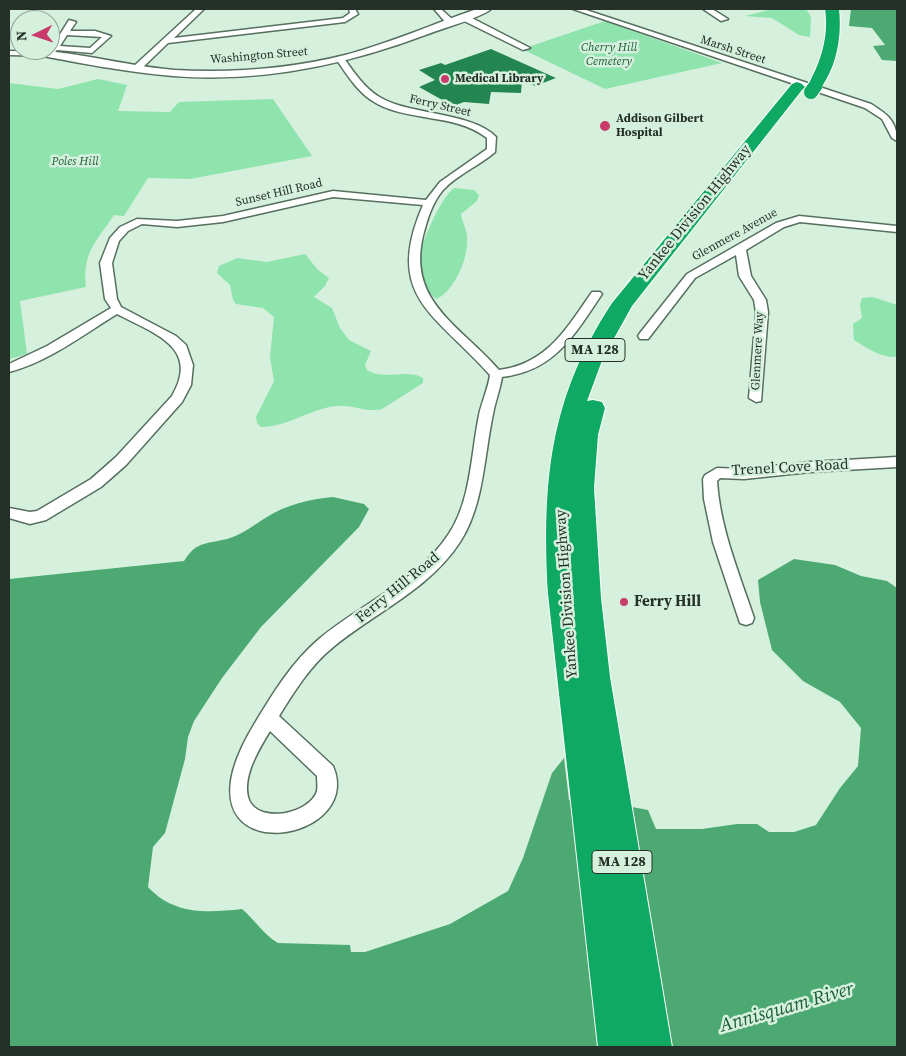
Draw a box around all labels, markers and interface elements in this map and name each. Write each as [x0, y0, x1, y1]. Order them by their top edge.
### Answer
north arrow [10, 10, 60, 60]
text: N [11, 30, 31, 42]
street label: Marsh Street [699, 33, 767, 67]
park label: Cherry Hill Cemetery [581, 41, 637, 69]
street label: Washington Street [210, 45, 308, 67]
place label: Medical Library [455, 72, 543, 86]
marker: Medical Library [439, 73, 451, 85]
street label: Ferry Street [408, 92, 472, 120]
place label: Addison Gilbert Hospital [616, 112, 703, 140]
marker: Addison Gilbert Hospital [598, 119, 612, 133]
street label: Yankee Division Highway [635, 142, 755, 284]
park label: Poles Hill [51, 155, 99, 169]
street label: Sunset Hill Road [234, 176, 324, 210]
street label: Glenmere Avenue [690, 206, 780, 264]
street label: Glenmere Way [749, 311, 767, 391]
road number: MA 128 [565, 338, 625, 362]
street label: Trenel Cove Road [731, 456, 849, 480]
street label: Yankee Division Highway [552, 509, 582, 679]
street label: Ferry Hill Road [353, 549, 443, 627]
place label: Ferry Hill [634, 593, 701, 611]
marker: Ferry Hill [618, 596, 630, 608]
road number: MA 128 [592, 850, 652, 874]
water label: Annisquam River [717, 978, 857, 1038]

